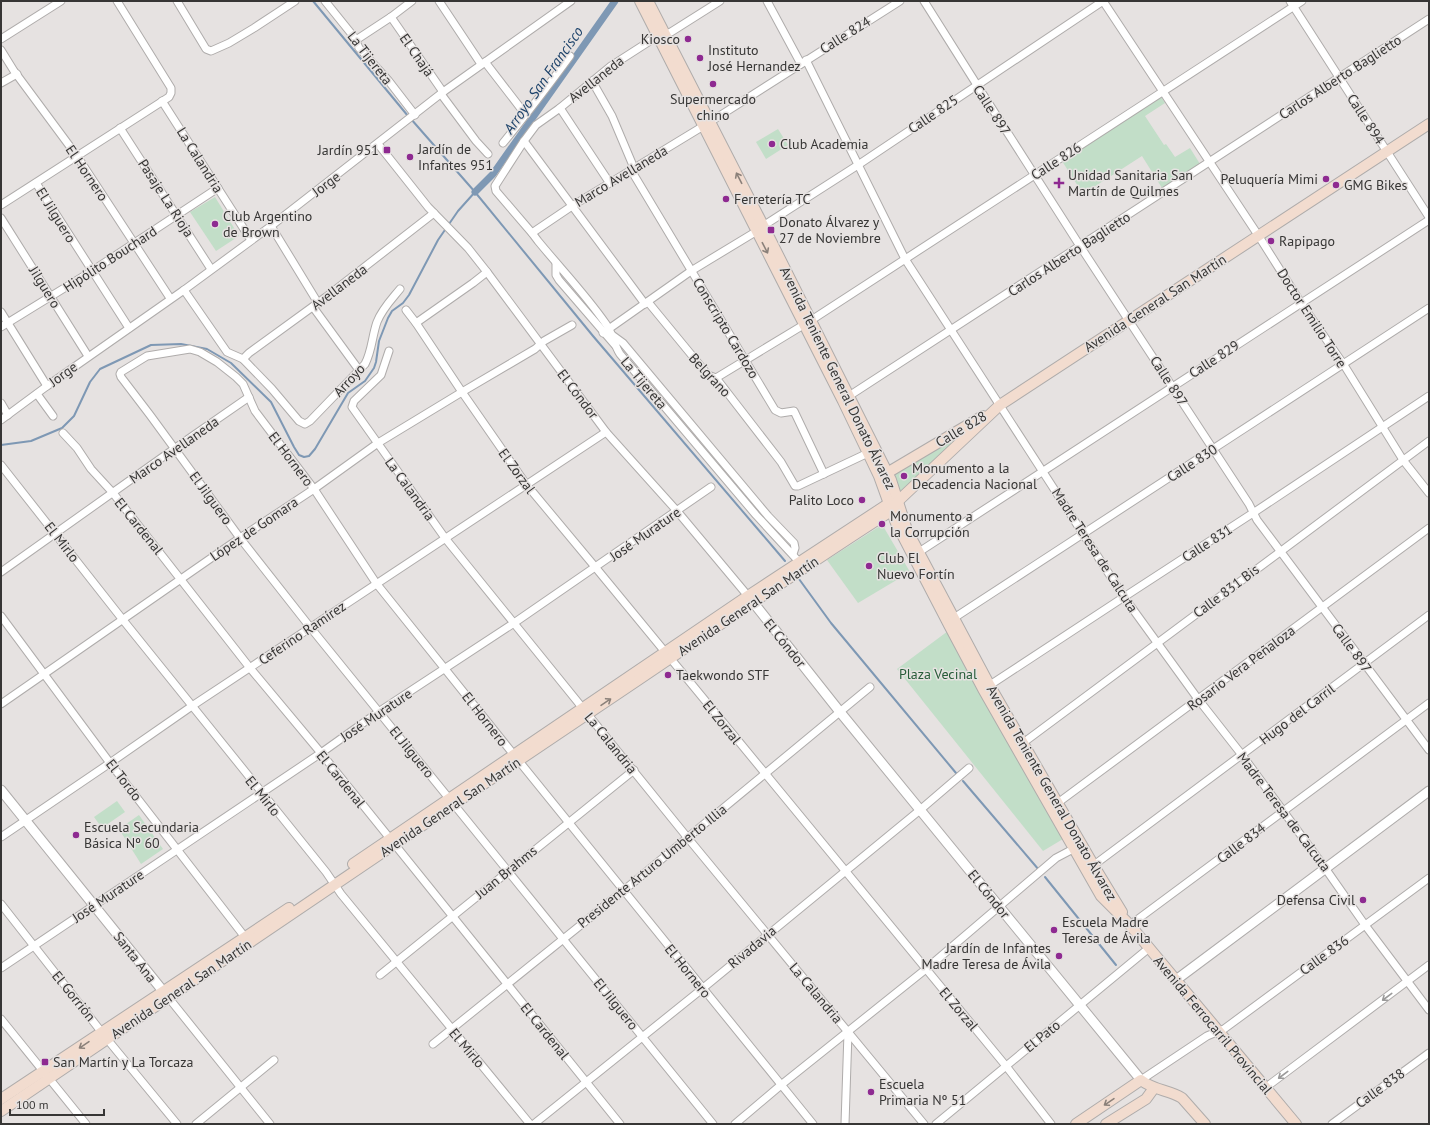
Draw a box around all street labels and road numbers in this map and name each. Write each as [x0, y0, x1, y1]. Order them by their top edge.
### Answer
street label: Calle 824 [816, 12, 874, 58]
street label: La Tijereta [343, 28, 397, 88]
street label: El Chajá [396, 30, 438, 80]
street label: Carlos Alberto Baglietto [1275, 31, 1405, 123]
street label: Avellaneda [565, 52, 627, 106]
street label: Calle 897 [969, 81, 1015, 139]
street label: Calle 894 [1343, 90, 1389, 148]
street label: Calle 825 [904, 91, 962, 137]
street label: La Calandria [173, 124, 227, 196]
street label: Calle 826 [1027, 138, 1085, 184]
street label: El Hornero [62, 141, 112, 205]
street label: Marco Avellaneda [571, 141, 671, 211]
street label: Pasaje La Rioja [134, 156, 198, 241]
street label: Jorge [307, 167, 344, 201]
street label: El Jilguero [32, 184, 80, 246]
street label: Carlos Alberto Baglietto [1004, 208, 1134, 300]
street label: Hipólito Bouchard [60, 222, 160, 296]
street label: Avenida General San Martín [1080, 250, 1230, 356]
street label: Avellaneda [307, 260, 371, 314]
street label: Jilguero [25, 262, 65, 311]
street label: Avenida Teniente General Donato Álvarez [776, 264, 900, 492]
street label: Doctor Emilio Torre [1273, 265, 1351, 371]
street label: Conscripto Cardozo [689, 274, 763, 382]
street label: Calle 829 [1185, 336, 1243, 382]
street label: Belgrano [685, 349, 735, 401]
street label: Calle 897 [1146, 352, 1192, 410]
street label: La Tijereta [617, 353, 671, 413]
street label: Jorge [44, 358, 81, 391]
street label: Arroyo [329, 360, 369, 400]
street label: El Cóndor [553, 366, 603, 423]
street label: Calle 828 [932, 407, 990, 451]
street label: Marco Avellaneda [126, 412, 222, 488]
street label: El Hornero [265, 428, 317, 490]
street label: Calle 830 [1163, 440, 1221, 486]
street label: El Zorzal [495, 445, 539, 497]
street label: La Calandria [381, 454, 439, 524]
street label: El Jilguero [186, 468, 236, 528]
street label: Madre Teresa de Calcuta [1048, 484, 1142, 616]
street label: López de Gomara [206, 493, 302, 565]
street label: El Cardenal [111, 494, 167, 558]
street label: José Murature [605, 503, 684, 566]
street label: El Mirlo [41, 518, 83, 566]
street label: Calle 831 [1178, 520, 1236, 566]
street label: Avenida General San Martín [674, 552, 822, 660]
street label: Calle 831 Bis [1189, 560, 1263, 622]
street label: Ceferino Ramírez [255, 597, 349, 669]
street label: El Cóndor [760, 615, 810, 671]
street label: Calle 897 [1328, 620, 1376, 676]
street label: Rosario Vera Peñaloza [1183, 621, 1299, 714]
street label: Hugo del Carril [1256, 680, 1338, 748]
street label: Avenida Teniente General Donato Álvarez [983, 682, 1121, 904]
street label: José Murature [336, 684, 415, 746]
street label: El Hornero [458, 688, 512, 750]
street label: El Zorzal [699, 696, 745, 748]
street label: La Calandria [581, 709, 641, 777]
street label: El Jilguero [386, 722, 438, 782]
street label: El Cardenal [313, 747, 369, 811]
street label: Madre Teresa de Calcuta [1233, 749, 1335, 875]
street label: Avenida General San Martín [376, 753, 524, 861]
street label: El Tordo [102, 755, 146, 805]
street label: El Mirlo [241, 772, 285, 820]
street label: Presidente Arturo Umberto Illia [574, 800, 730, 932]
street label: Calle 834 [1213, 819, 1269, 867]
street label: Juan Brahms [471, 841, 541, 903]
street label: José Murature [68, 865, 147, 927]
street label: El Cóndor [964, 866, 1014, 922]
street label: Rivadavia [724, 922, 780, 972]
street label: Santa Ana [109, 928, 161, 986]
street label: Calle 836 [1296, 931, 1352, 979]
street label: Avenida General San Martín [107, 935, 255, 1043]
street label: El Hornero [661, 940, 715, 1002]
street label: Avenida Ferrocarril Provincial [1150, 952, 1276, 1098]
street label: La Calandria [785, 959, 847, 1027]
street label: El Gorrión [48, 967, 100, 1025]
street label: El Jilguero [590, 974, 642, 1034]
street label: El Zorzal [936, 983, 982, 1035]
street label: El Cardenal [517, 999, 573, 1063]
street label: El Pato [1020, 1016, 1064, 1056]
street label: El Mirlo [445, 1024, 489, 1072]
street label: Calle 838 [1352, 1064, 1408, 1112]

